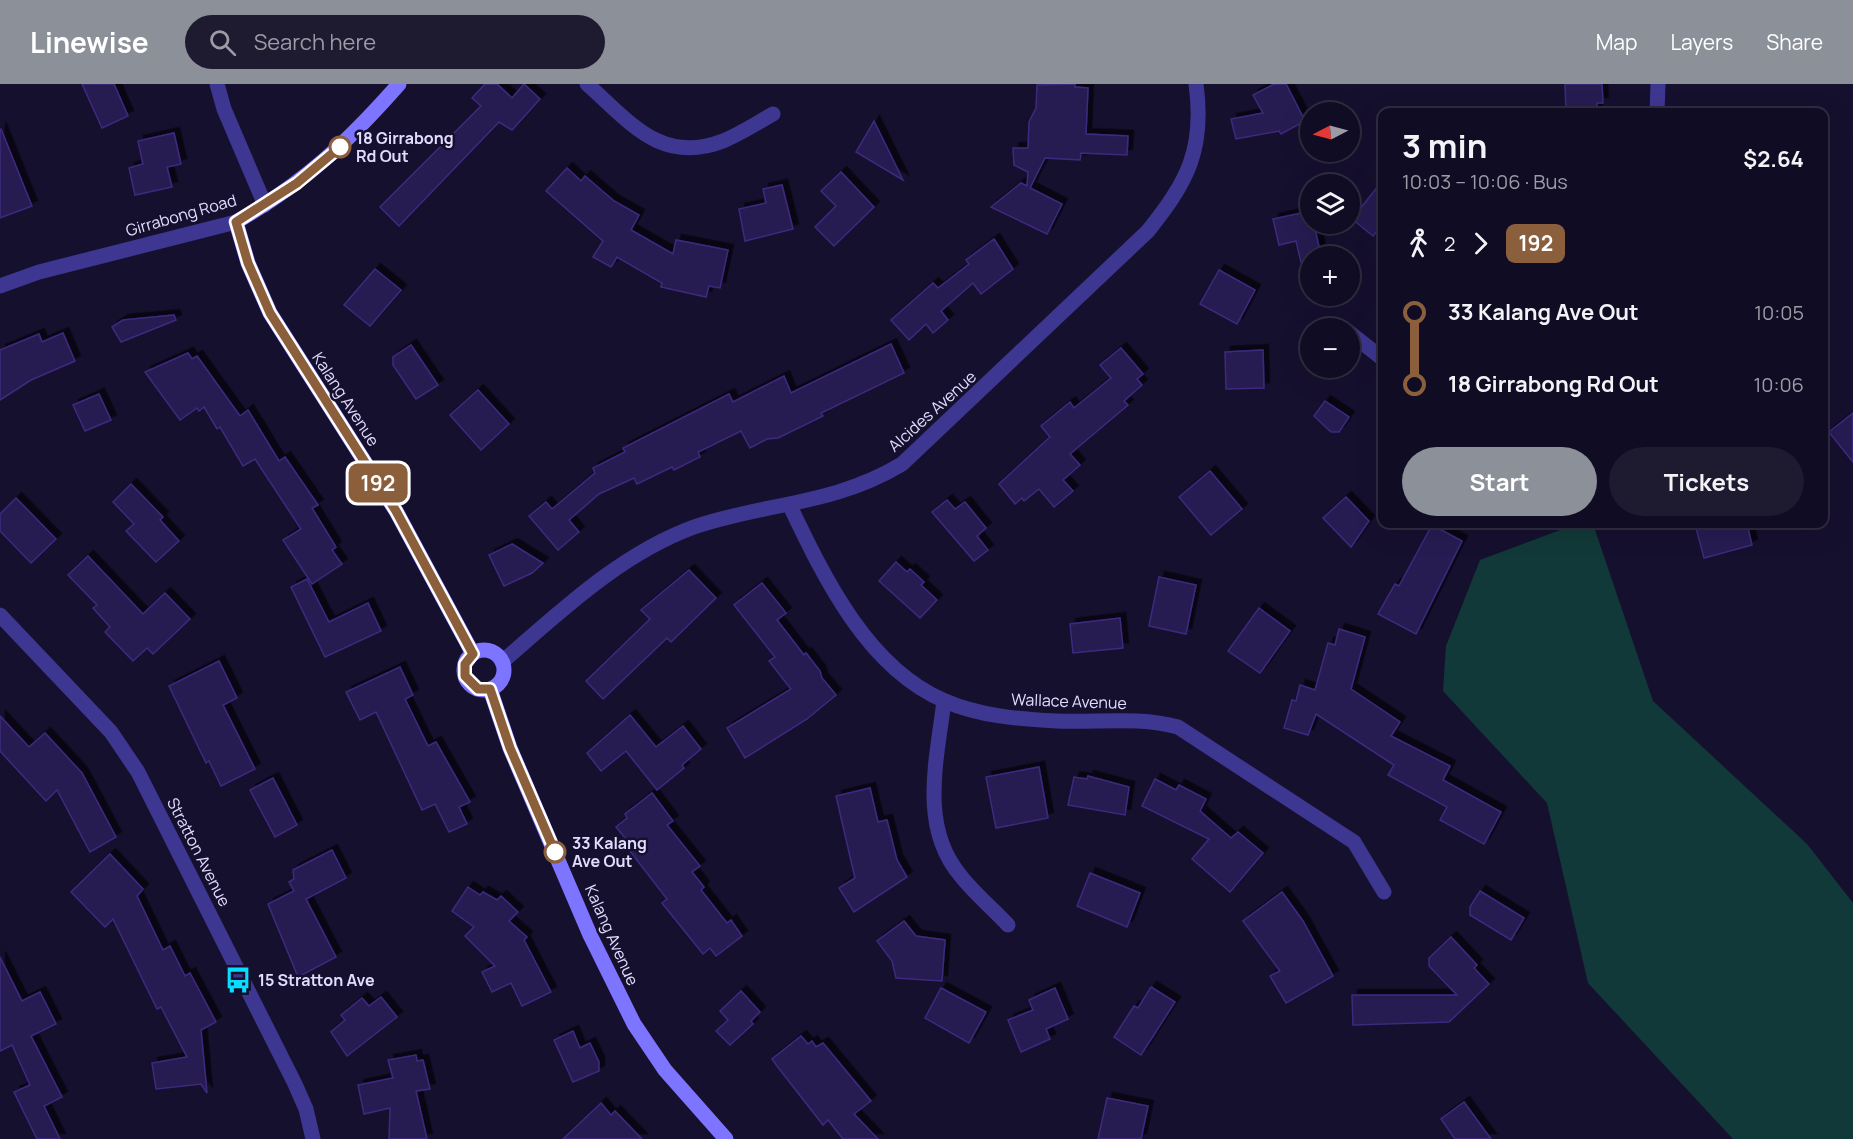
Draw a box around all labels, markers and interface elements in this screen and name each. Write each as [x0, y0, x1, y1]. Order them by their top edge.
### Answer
search box [185, 15, 605, 69]
text: Linewise [30, 23, 149, 61]
icon: search [206, 26, 239, 59]
text: Search here [254, 27, 376, 57]
text: Map [1596, 28, 1637, 56]
text: Layers [1670, 28, 1733, 56]
text: Share [1766, 28, 1823, 56]
north arrow [1300, 102, 1360, 162]
map controls [1300, 102, 1360, 378]
text: 3 min [1402, 123, 1487, 168]
place label: 18 Girrabong Rd Out [356, 127, 454, 167]
marker: 18 Girrabong Rd Out [329, 136, 351, 158]
text: $2.64 [1743, 144, 1804, 174]
text: 10:03 – 10:06 · Bus [1402, 168, 1568, 195]
button: layers [1300, 174, 1360, 234]
street label: Girrabong Road [123, 189, 239, 241]
icon: walk [1402, 227, 1435, 260]
icon: forward [1464, 227, 1497, 260]
text: 192 [1518, 229, 1553, 257]
text: 2 [1444, 230, 1455, 257]
button: + [1300, 246, 1360, 306]
text: 33 Kalang Ave Out [1448, 297, 1638, 327]
text: 10:05 [1754, 299, 1804, 326]
button: − [1300, 318, 1360, 378]
street label: Kalang Avenue [307, 348, 385, 450]
street label: Alcides Avenue [883, 366, 981, 456]
text: 18 Girrabong Rd Out [1448, 369, 1659, 399]
text: 10:06 [1753, 371, 1804, 398]
button: Start [1402, 447, 1597, 516]
button: Tickets [1609, 447, 1804, 516]
line badge: 192 [344, 464, 412, 502]
text: 192 [361, 469, 395, 497]
street label: Wallace Avenue [1011, 688, 1127, 714]
street label: Stratton Avenue [162, 794, 236, 910]
place label: 33 Kalang Ave Out [572, 832, 647, 872]
marker: 33 Kalang Ave Out [544, 841, 566, 863]
street label: Kalang Avenue [580, 881, 644, 989]
bus stop icon: 15 Stratton Ave [223, 965, 253, 995]
place label: 15 Stratton Ave [258, 969, 375, 991]

